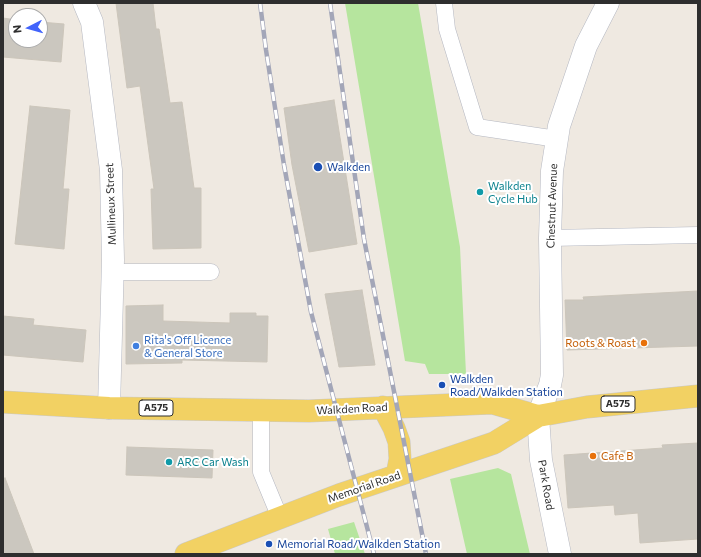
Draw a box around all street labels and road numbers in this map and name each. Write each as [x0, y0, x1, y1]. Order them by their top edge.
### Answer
street label: Mullineux Street [103, 163, 119, 245]
street label: Chestnut Avenue [544, 163, 560, 249]
road number: A575 [601, 396, 635, 412]
road number: A575 [139, 400, 173, 416]
street label: Walkden Road [316, 401, 388, 417]
street label: Park Road [535, 459, 557, 511]
street label: Memorial Road [326, 468, 402, 506]

